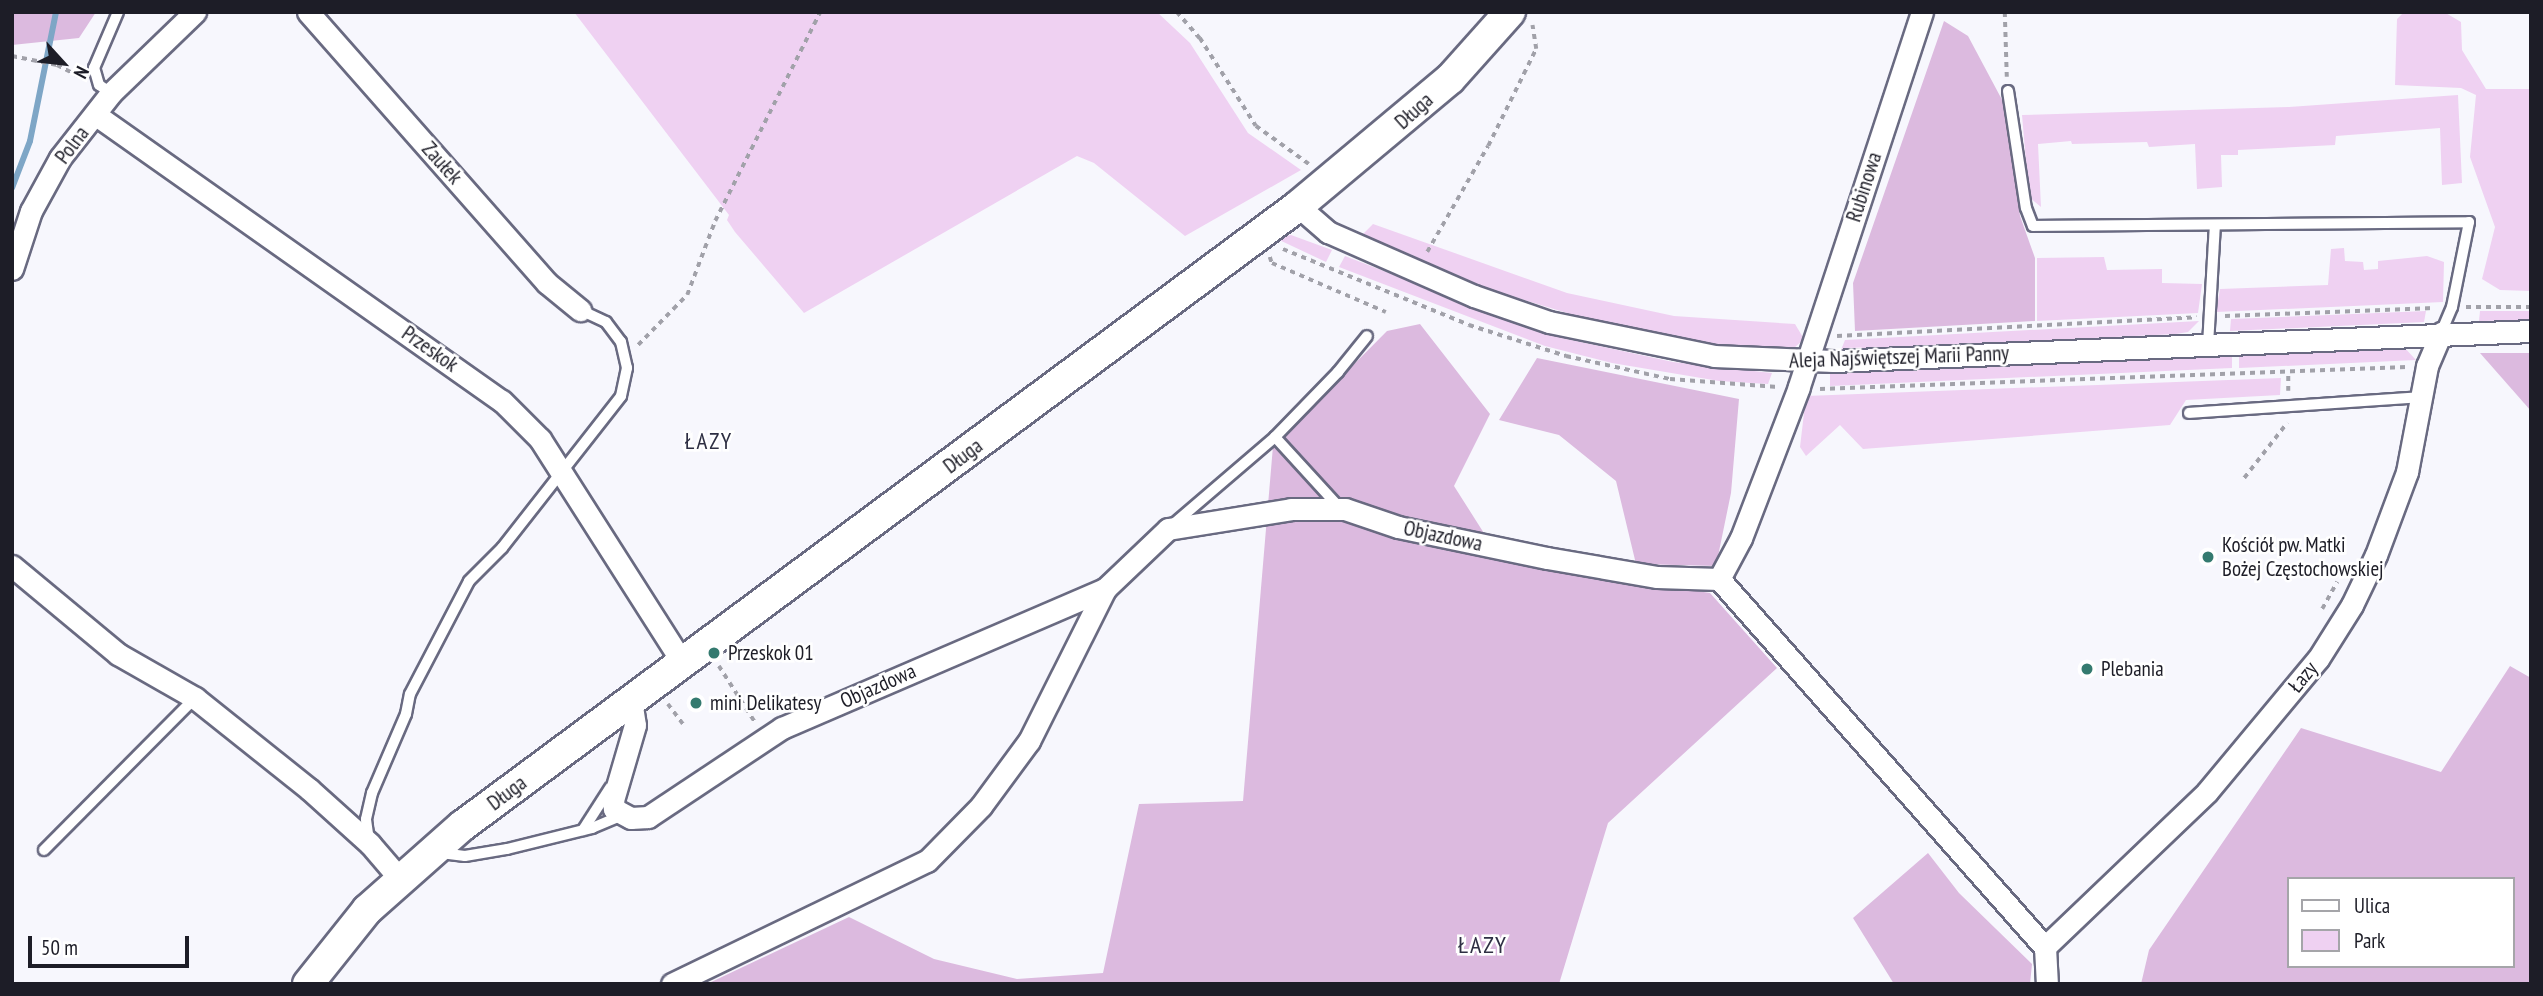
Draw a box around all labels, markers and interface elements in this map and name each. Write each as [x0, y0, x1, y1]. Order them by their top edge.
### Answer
north arrow [28, 28, 98, 98]
text: N [69, 63, 95, 83]
street label: Długa [1390, 87, 1438, 135]
street label: Polna [50, 121, 94, 169]
street label: Zaułek [417, 137, 467, 189]
street label: Rubinowa [1841, 149, 1887, 225]
street label: Przeskok [397, 321, 463, 377]
street label: Aleja Najświętszej Marii Panny [1788, 341, 2010, 373]
district label: ŁAZY [685, 427, 733, 455]
street label: Długa [938, 433, 988, 479]
street label: Objazdowa [1401, 515, 1485, 557]
place label: Kościół pw. Matki Bożej Częstochowskiej [2222, 532, 2384, 582]
marker: Kościół pw. Matki Bożej Częstochowskiej [2200, 549, 2216, 565]
place label: Przeskok 01 [728, 640, 814, 666]
marker: Przeskok 01 [706, 645, 722, 661]
place label: Plebania [2101, 656, 2164, 682]
street label: Łazy [2283, 657, 2323, 697]
street label: Objazdowa [836, 658, 920, 714]
marker: Plebania [2079, 661, 2095, 677]
place label: mini Delikatesy [710, 690, 821, 716]
marker: mini Delikatesy [688, 695, 704, 711]
street label: Długa [482, 770, 532, 816]
legend [2288, 877, 2515, 968]
text: Ulica [2354, 892, 2390, 919]
scale bar [32, 922, 192, 966]
text: Park [2354, 927, 2385, 954]
district label: ŁAZY [1458, 931, 1508, 959]
text: 50 m [41, 934, 78, 961]

